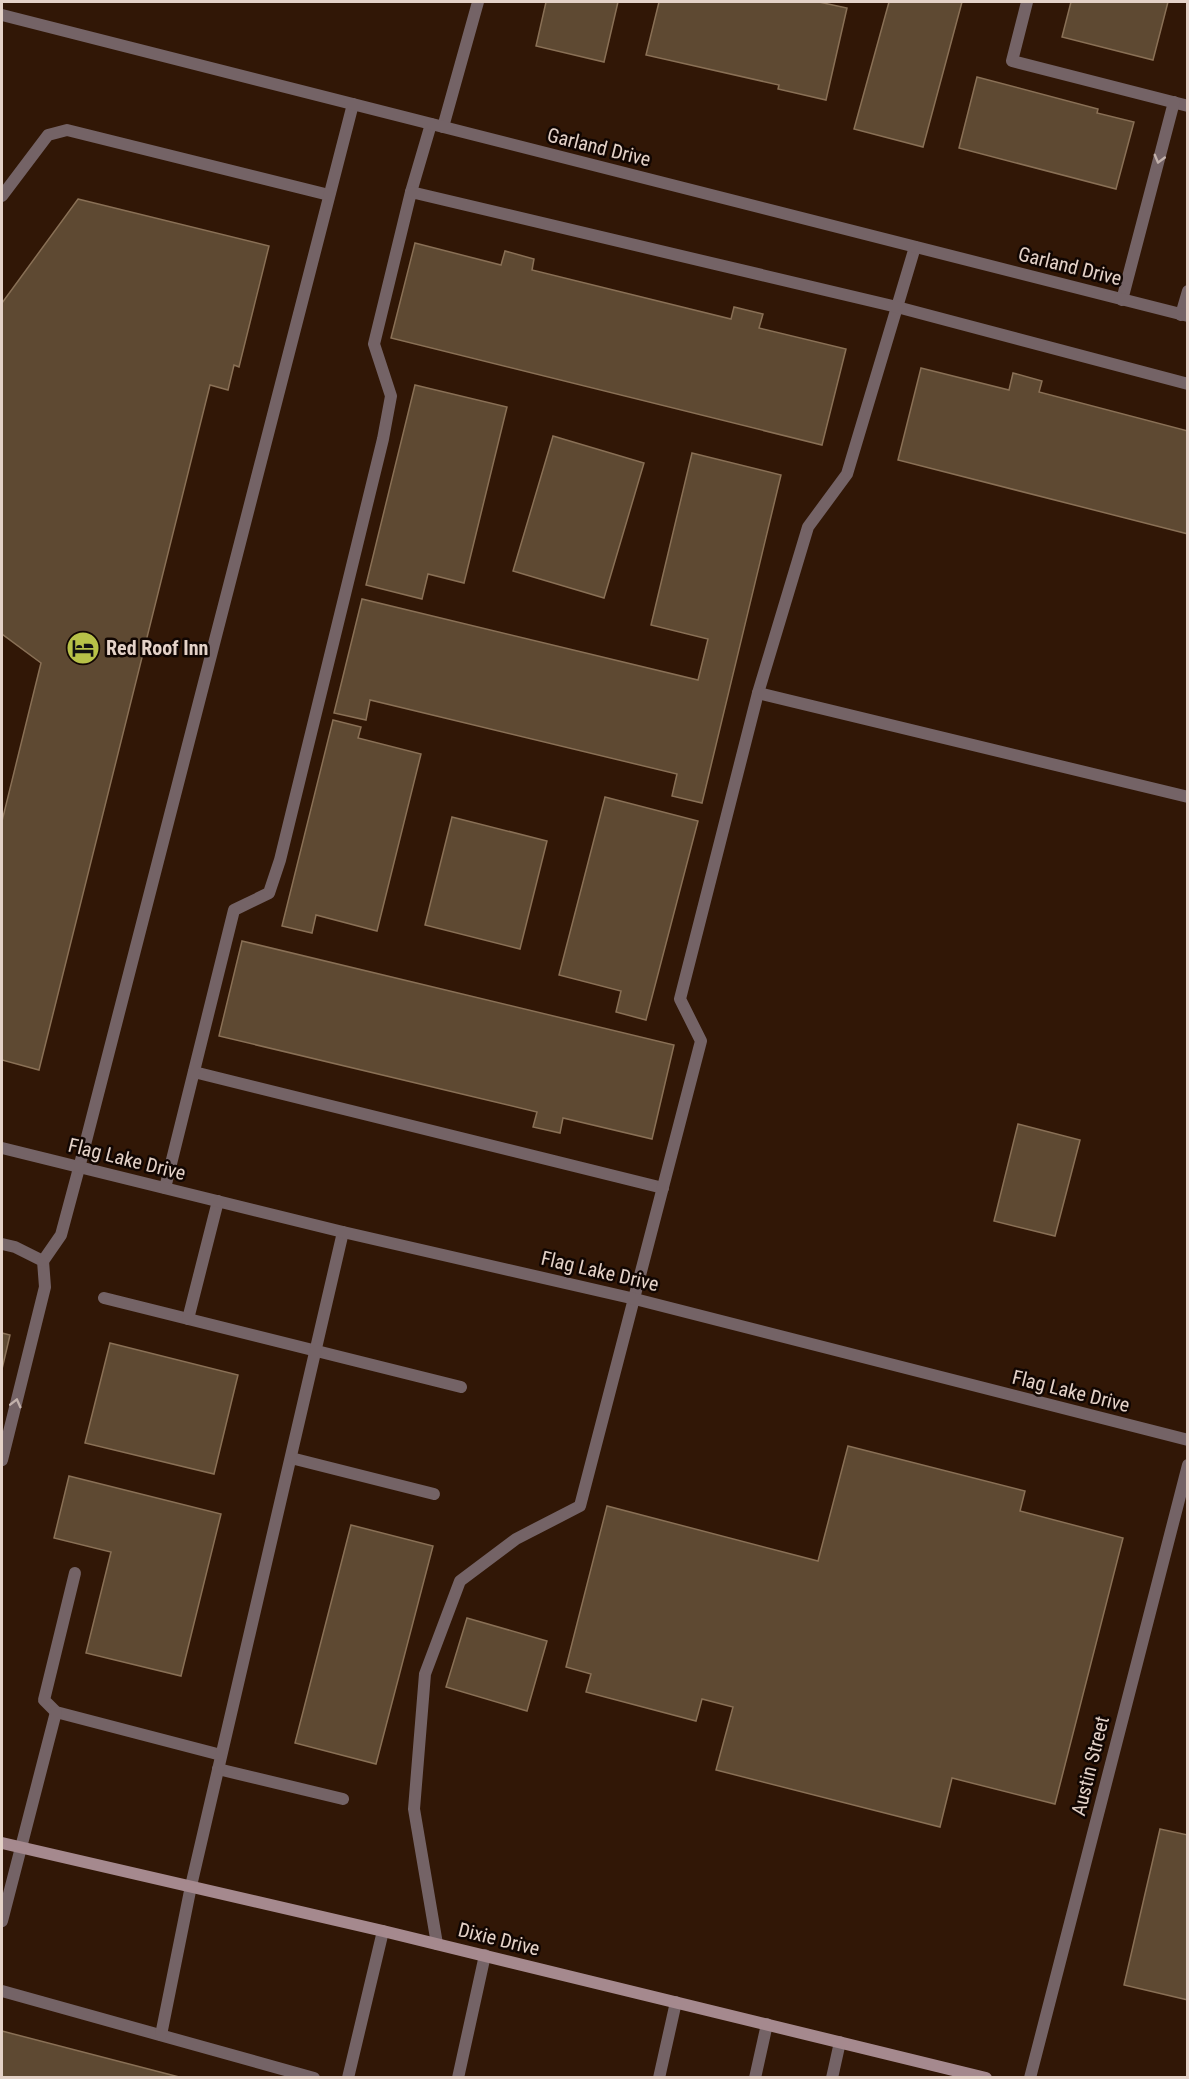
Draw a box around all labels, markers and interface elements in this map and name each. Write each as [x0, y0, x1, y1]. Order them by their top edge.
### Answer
street label: Garland Drive [545, 123, 653, 171]
one-way arrow [1153, 154, 1166, 164]
street label: Garland Drive [1016, 242, 1124, 290]
hotel icon: Red Roof Inn [65, 630, 101, 666]
place label: Red Roof Inn [106, 636, 208, 660]
street label: Flag Lake Drive [66, 1133, 188, 1185]
street label: Flag Lake Drive [539, 1246, 661, 1296]
street label: Flag Lake Drive [1010, 1365, 1132, 1417]
one-way arrow [9, 1398, 21, 1409]
street label: Austin Street [1066, 1714, 1114, 1818]
street label: Dixie Drive [456, 1917, 542, 1961]

